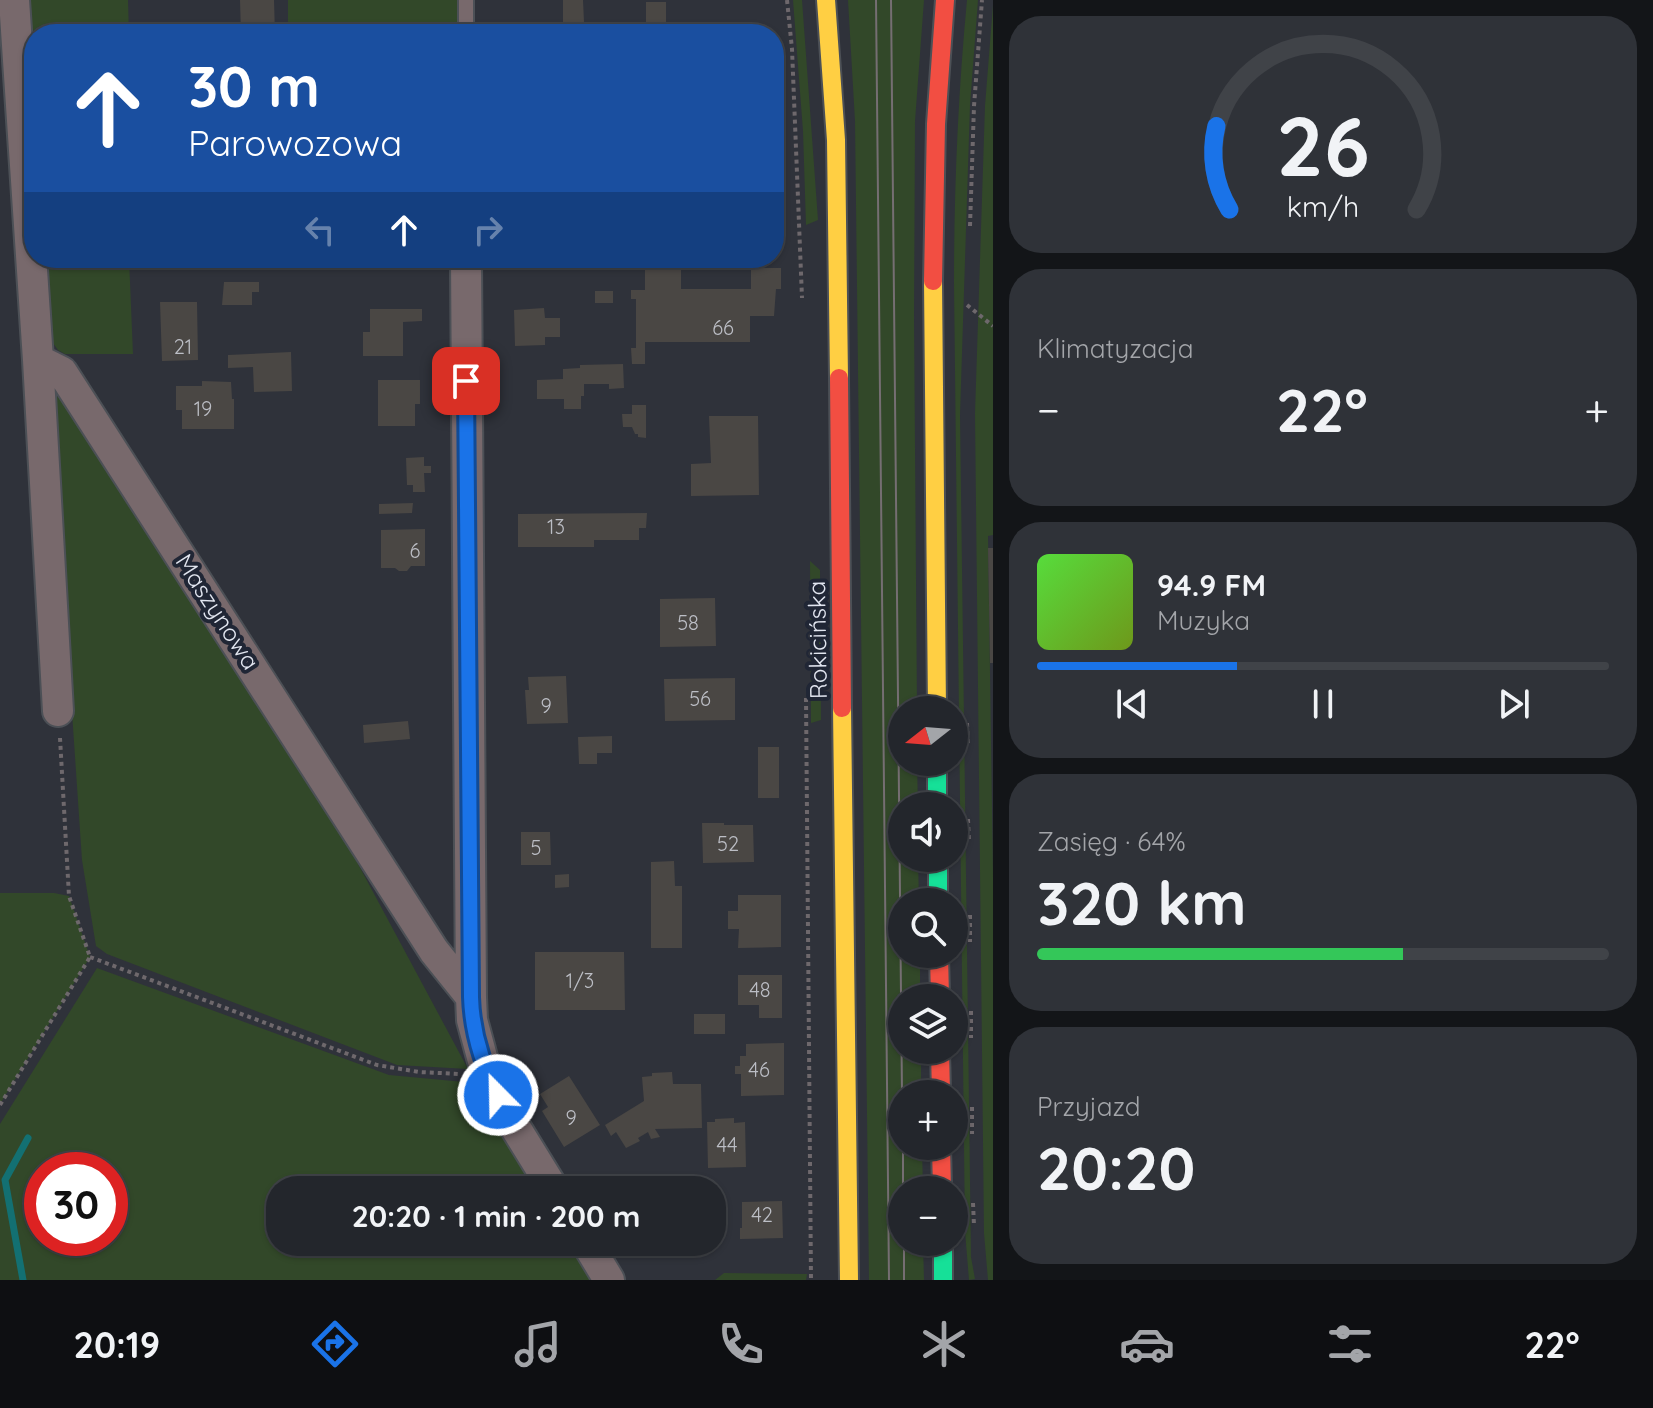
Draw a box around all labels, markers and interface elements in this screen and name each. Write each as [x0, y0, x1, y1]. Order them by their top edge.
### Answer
text: 30 m [188, 51, 320, 121]
icon: ahead [56, 56, 160, 160]
text: 26 [1276, 93, 1370, 197]
text: Parowozowa [188, 120, 402, 165]
text: km/h [1287, 189, 1359, 225]
icon: left [298, 208, 342, 252]
icon: ahead [382, 208, 426, 252]
icon: right [466, 208, 510, 252]
house number: 66 [712, 315, 734, 340]
text: Klimatyzacja [1037, 332, 1194, 365]
house number: 21 [174, 334, 192, 359]
pin [432, 347, 500, 415]
icon: arrive [444, 359, 488, 403]
text: 22° [1276, 372, 1368, 447]
text: − [1037, 382, 1060, 437]
text: + [1584, 382, 1609, 437]
house number: 19 [194, 396, 212, 421]
house number: 13 [547, 514, 565, 539]
house number: 6 [410, 538, 421, 563]
street label: Maszynowa [169, 548, 266, 675]
text: 94.9 FM [1157, 566, 1266, 604]
street label: Rokicińska [801, 581, 833, 699]
text: Muzyka [1157, 604, 1250, 637]
house number: 58 [677, 610, 699, 635]
icon: previous [1110, 682, 1154, 726]
icon: pause [1301, 682, 1345, 726]
icon: next [1492, 682, 1536, 726]
house number: 56 [689, 686, 711, 711]
house number: 9 [540, 693, 552, 718]
north arrow [888, 696, 968, 776]
map controls [888, 696, 968, 1256]
button: sound [888, 792, 968, 872]
text: Zasięg · 64% [1037, 825, 1186, 858]
house number: 52 [717, 831, 739, 856]
house number: 5 [531, 835, 541, 860]
text: 320 km [1037, 865, 1246, 940]
button: search [888, 888, 968, 968]
house number: 1/3 [566, 968, 594, 993]
house number: 48 [749, 977, 771, 1002]
button: layers [888, 984, 968, 1064]
position arrow [456, 1053, 540, 1137]
house number: 46 [748, 1057, 770, 1082]
button: + [888, 1080, 968, 1160]
text: Przyjazd [1037, 1090, 1140, 1123]
house number: 9 [565, 1105, 577, 1130]
text: 20:20 [1037, 1130, 1195, 1205]
house number: 44 [716, 1132, 738, 1157]
speed limit sign: 30 [24, 1152, 128, 1256]
button: − [888, 1176, 968, 1256]
text: 20:20 · 1 min · 200 m [352, 1197, 640, 1235]
house number: 42 [751, 1202, 773, 1227]
icon: directions [307, 1316, 363, 1372]
icon: music [510, 1316, 566, 1372]
icon: phone [713, 1316, 769, 1372]
icon: climate [916, 1316, 972, 1372]
icon: car [1119, 1316, 1175, 1372]
icon: filters [1322, 1316, 1378, 1372]
text: 20:19 [73, 1322, 160, 1367]
text: 22° [1524, 1322, 1580, 1367]

